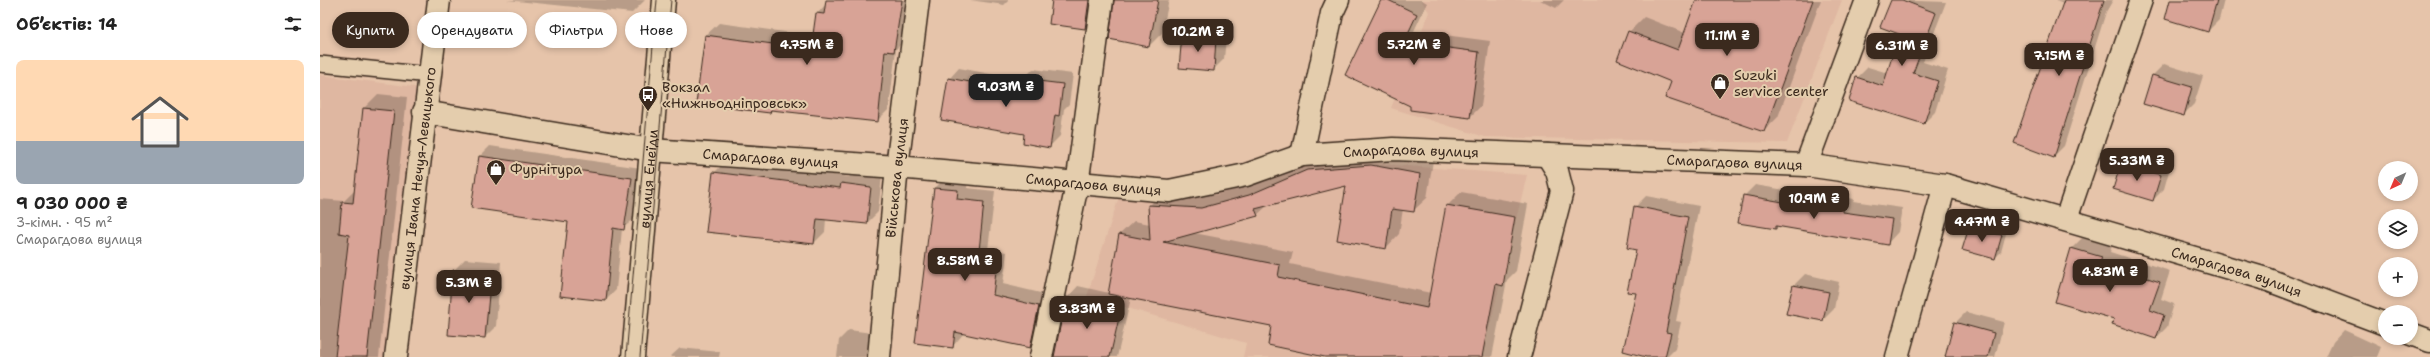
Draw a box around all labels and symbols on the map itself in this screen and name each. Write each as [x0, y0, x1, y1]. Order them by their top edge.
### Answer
pin: 10.2M ₴ [1161, 19, 1235, 53]
pin: 11.1M ₴ [1690, 23, 1764, 57]
pin: 4.75M ₴ [770, 32, 844, 66]
pin: 5.72M ₴ [1377, 32, 1451, 66]
pin: 6.31M ₴ [1865, 33, 1939, 67]
pin: 7.15M ₴ [2022, 43, 2096, 77]
street label: вулиця Івана Нечуя-Левицького [395, 66, 440, 291]
place label: Suzuki service center [1734, 66, 1829, 100]
shop icon: Suzuki service center [1709, 72, 1731, 100]
pin: 9.03M ₴ [969, 74, 1043, 108]
place label: Вокзал «Нижньодніпровськ» [662, 78, 807, 112]
bus stop icon: Вокзал «Нижньодніпровськ» [637, 84, 659, 112]
street label: Військова вулиця [881, 117, 912, 239]
street label: вулиця Енеїди [635, 128, 662, 229]
street label: Смарагдова вулиця [1342, 140, 1479, 161]
street label: Смарагдова вулиця [702, 145, 839, 172]
pin: 5.33M ₴ [2100, 148, 2174, 182]
street label: Смарагдова вулиця [1666, 151, 1803, 174]
shop icon: Фурнітура [485, 158, 507, 186]
place label: Фурнітура [510, 160, 582, 178]
north arrow [2378, 161, 2418, 201]
street label: Смарагдова вулиця [1025, 169, 1162, 199]
pin: 10.9M ₴ [1777, 186, 1851, 220]
pin: 4.47M ₴ [1945, 209, 2019, 243]
street label: Смарагдова вулиця [2169, 243, 2304, 301]
pin: 8.58M ₴ [928, 248, 1002, 282]
pin: 4.83M ₴ [2073, 259, 2147, 293]
pin: 5.3M ₴ [436, 270, 502, 304]
pin: 3.83M ₴ [1050, 296, 1124, 330]

